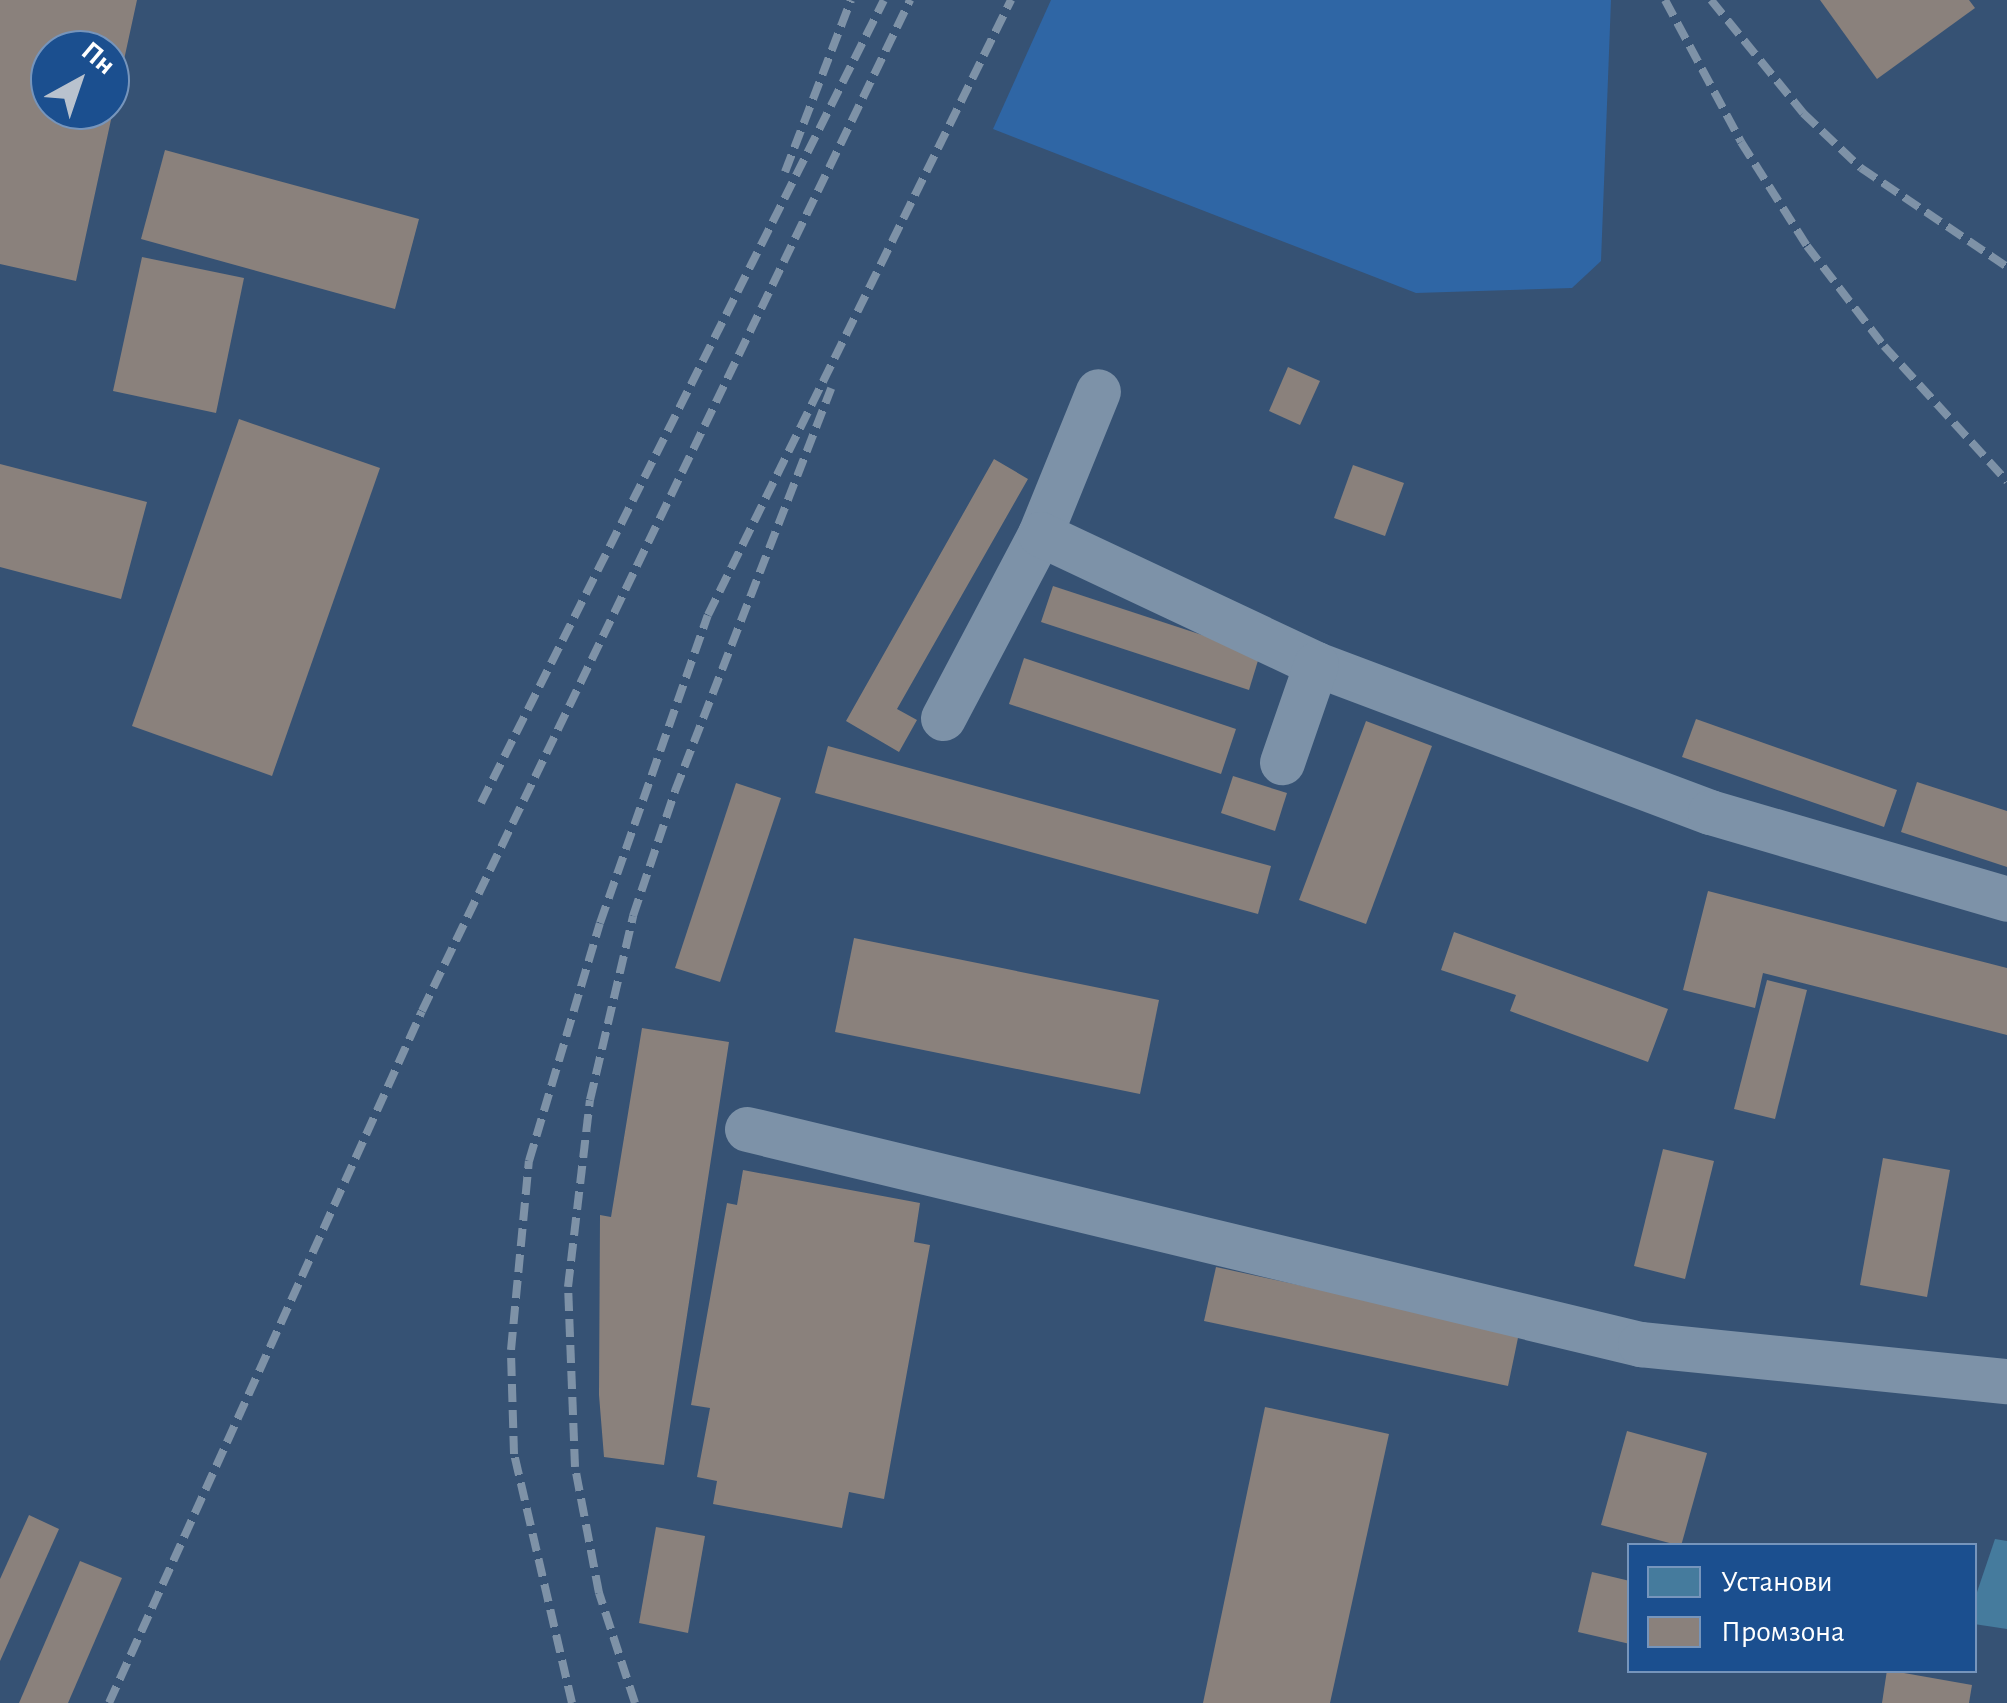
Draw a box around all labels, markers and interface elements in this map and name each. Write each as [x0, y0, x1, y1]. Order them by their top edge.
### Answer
north arrow [30, 30, 130, 130]
text: Пн [76, 37, 120, 80]
legend [1627, 1543, 1977, 1673]
text: Установи [1721, 1567, 1833, 1597]
text: Промзона [1721, 1617, 1845, 1647]

